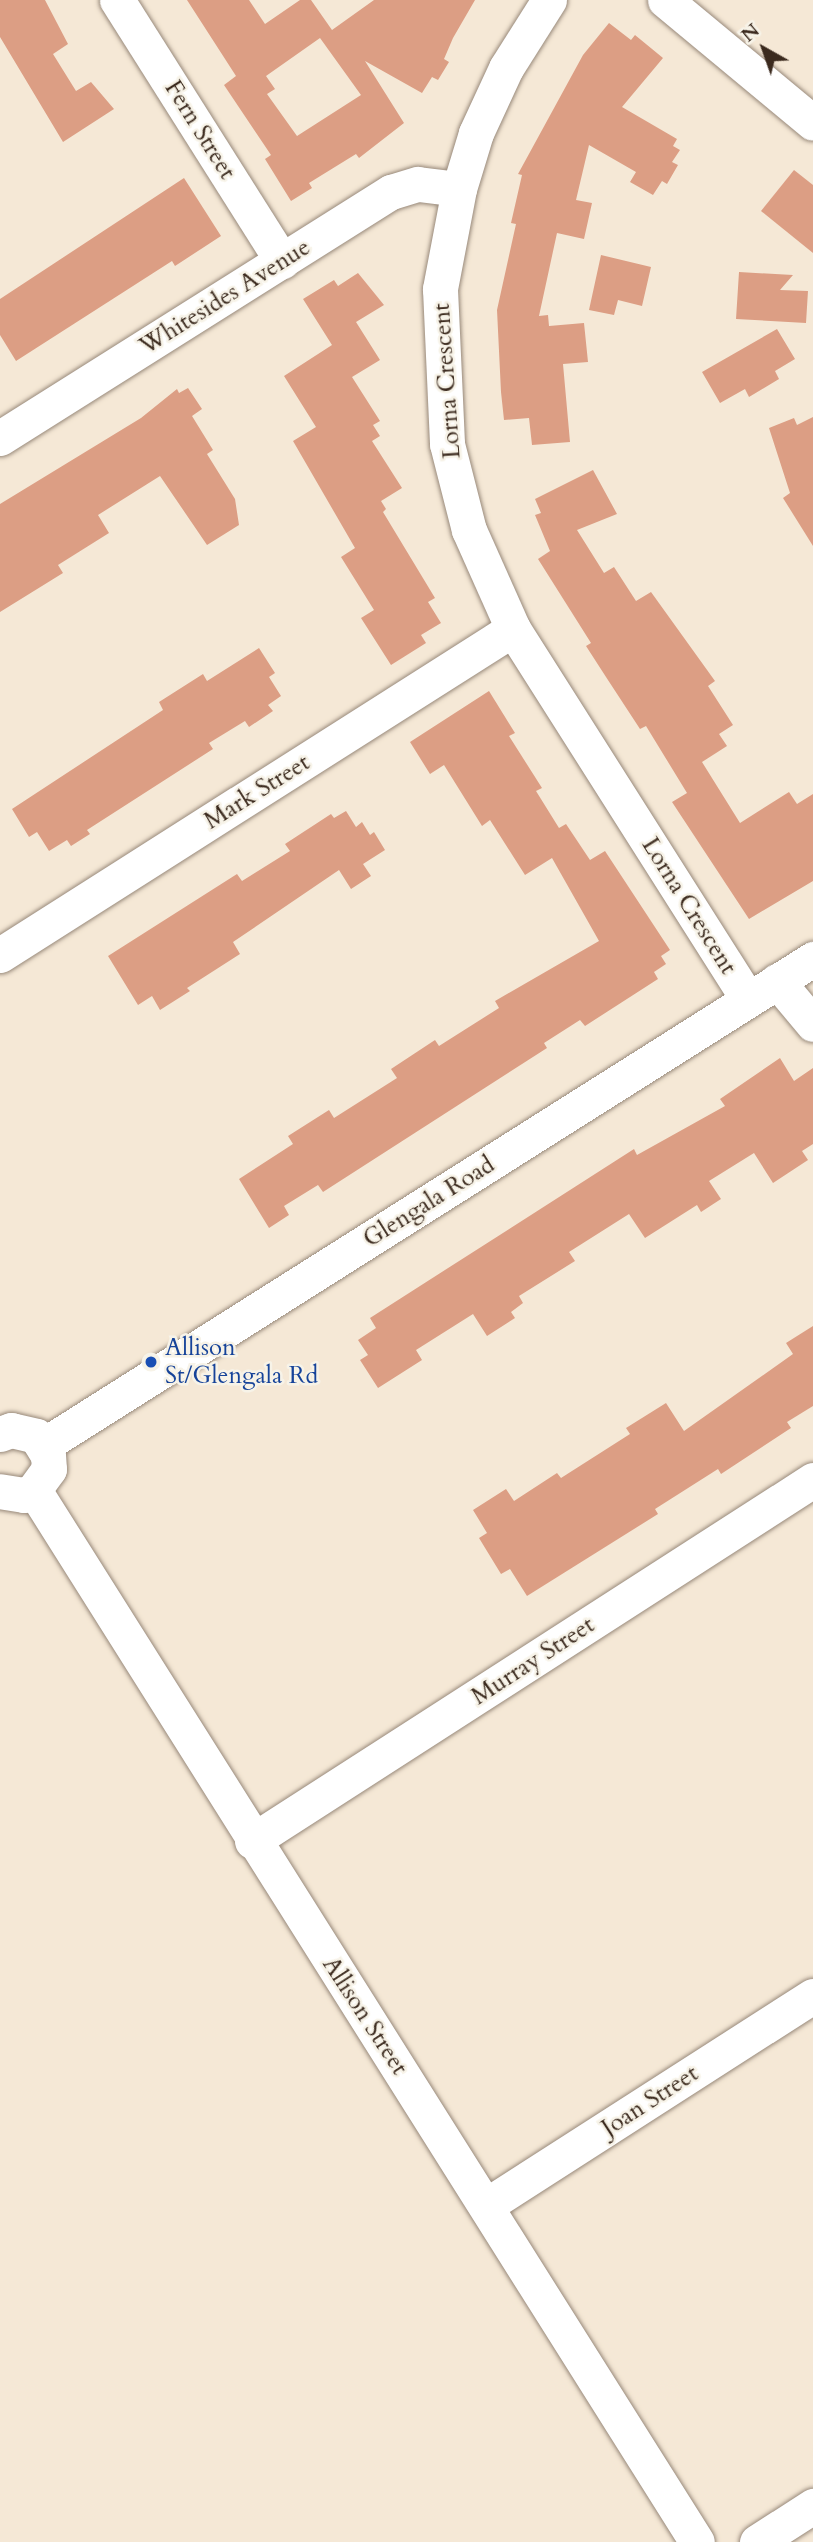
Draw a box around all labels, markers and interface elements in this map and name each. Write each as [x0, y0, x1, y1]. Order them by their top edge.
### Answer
north arrow [729, 14, 799, 84]
text: N [736, 18, 765, 48]
street label: Fern Street [158, 75, 242, 185]
street label: Whitesides Avenue [134, 233, 316, 361]
street label: Lorna Crescent [427, 302, 467, 460]
street label: Mark Street [199, 748, 315, 836]
street label: Lorna Crescent [636, 832, 742, 980]
street label: Glengala Road [358, 1150, 500, 1254]
place label: Allison St/Glengala Rd [165, 1334, 318, 1390]
marker: Allison St/Glengala Rd [143, 1354, 159, 1370]
street label: Murray Street [466, 1611, 600, 1711]
street label: Allison Street [316, 1952, 414, 2080]
street label: Joan Street [596, 2059, 704, 2143]

